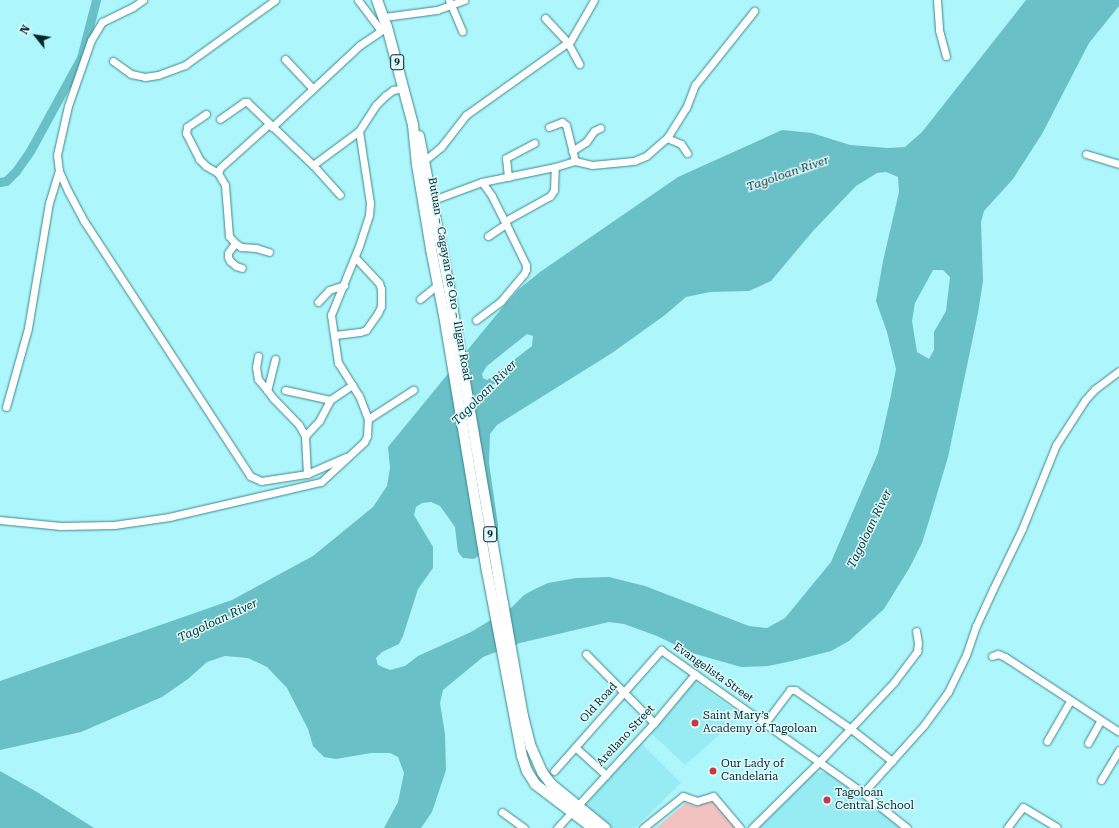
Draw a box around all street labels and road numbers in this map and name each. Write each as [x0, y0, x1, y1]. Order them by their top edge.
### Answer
road number: 9 [390, 54, 404, 70]
street label: Butuan – Cagayan de Oro – Iligan Road [425, 176, 473, 382]
road number: 9 [483, 526, 497, 542]
street label: Evangelista Street [670, 640, 756, 706]
street label: Old Road [578, 680, 620, 726]
street label: Arellano Street [594, 703, 658, 769]

